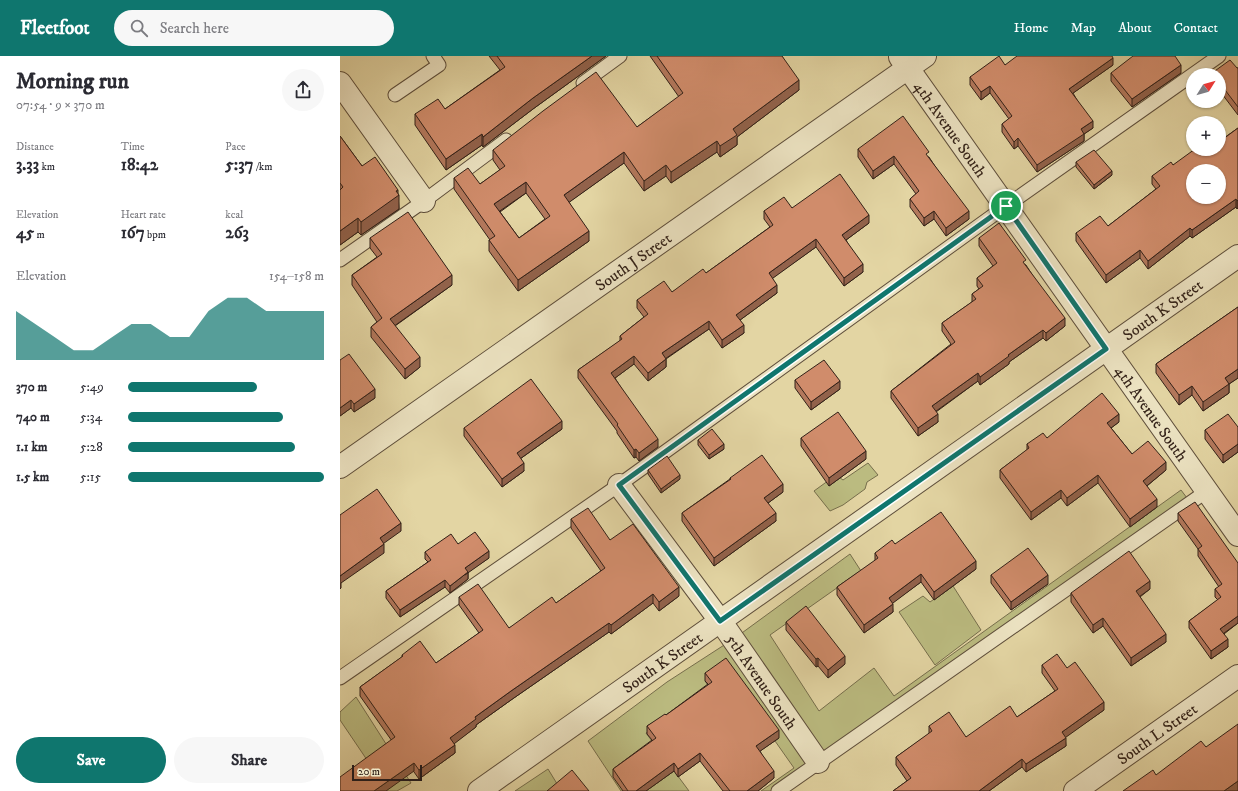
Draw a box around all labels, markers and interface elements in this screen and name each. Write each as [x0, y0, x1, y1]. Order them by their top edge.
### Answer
search box [114, 10, 394, 46]
text: Fleetfoot [20, 17, 90, 40]
icon: search [128, 17, 150, 39]
text: Search here [160, 19, 229, 38]
text: Home [1014, 19, 1048, 37]
text: Map [1070, 19, 1096, 37]
text: About [1118, 19, 1152, 37]
text: Contact [1174, 19, 1218, 37]
text: Morning run [16, 68, 129, 95]
north arrow [1186, 68, 1226, 108]
map controls [1186, 68, 1226, 204]
button: share [282, 69, 324, 111]
street label: 4th Avenue South [909, 77, 991, 182]
text: 07:54 · 9 × 370 m [16, 97, 105, 113]
button: + [1186, 116, 1226, 156]
text: Distance [16, 140, 54, 154]
text: Time [121, 140, 145, 154]
text: Pace [225, 140, 246, 154]
text: 3.33 [16, 154, 39, 176]
text: 18:42 [121, 154, 158, 176]
text: 5:37 [225, 154, 254, 176]
text: km [39, 160, 55, 174]
text: /km [254, 160, 273, 174]
button: − [1186, 164, 1226, 204]
pin [989, 189, 1023, 223]
icon: arrive [995, 195, 1017, 217]
text: Elevation [16, 208, 59, 222]
text: Heart rate [121, 208, 166, 222]
text: kcal [225, 208, 243, 222]
text: 45 [16, 222, 34, 244]
text: 167 [121, 222, 145, 244]
text: 263 [225, 222, 249, 244]
text: m [34, 228, 45, 242]
text: bpm [145, 228, 166, 242]
street label: South J Street [592, 228, 676, 296]
text: Elevation [16, 268, 66, 284]
text: 154–158 m [269, 268, 324, 284]
street label: South K Street [1119, 275, 1207, 345]
street label: 4th Avenue South [1110, 362, 1192, 466]
text: 370 m [16, 379, 47, 395]
text: 5:49 [80, 379, 104, 395]
text: 740 m [16, 409, 50, 425]
text: 5:34 [80, 409, 102, 425]
text: 1.1 km [16, 439, 48, 455]
text: 5:28 [80, 439, 103, 455]
text: 1.5 km [16, 469, 49, 485]
text: 5:15 [80, 469, 101, 485]
street label: South K Street [619, 628, 707, 698]
street label: 5th Avenue South [721, 630, 802, 734]
street label: South L Street [1113, 699, 1201, 769]
button: Save [16, 737, 166, 783]
button: Share [174, 737, 324, 783]
scale bar [352, 763, 422, 782]
text: 20 m [358, 765, 380, 779]

